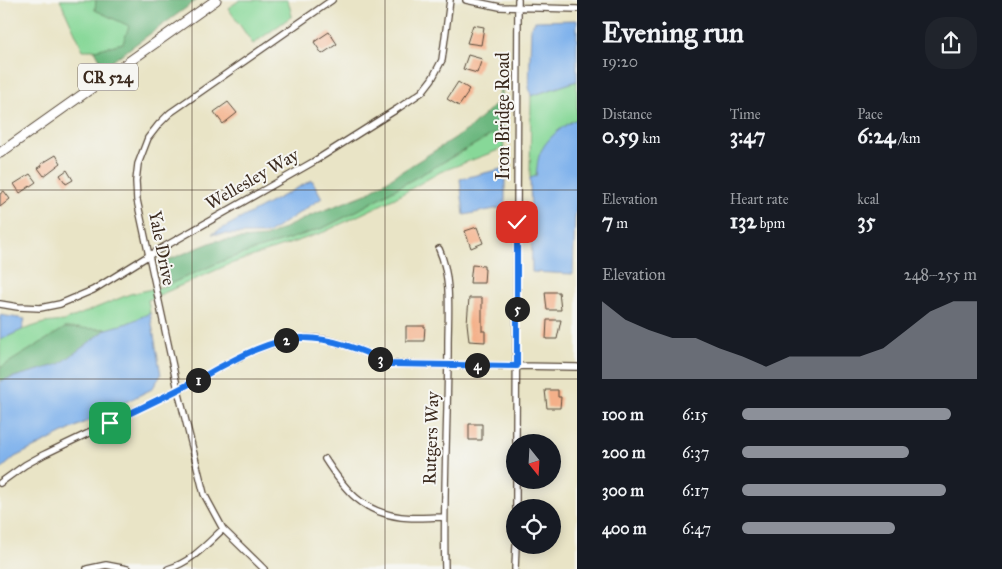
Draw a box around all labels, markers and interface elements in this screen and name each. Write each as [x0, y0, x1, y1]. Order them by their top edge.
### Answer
text: Evening run [602, 15, 744, 50]
button: share [925, 17, 977, 69]
street label: Iron Bridge Road [492, 52, 515, 180]
text: 19:20 [602, 52, 638, 71]
road number: CR 524 [78, 64, 138, 90]
text: Distance [602, 106, 652, 123]
text: Time [730, 106, 761, 123]
text: Pace [857, 106, 883, 123]
text: 0.59 [602, 123, 639, 149]
text: 3:47 [730, 123, 765, 149]
text: 6:24 [857, 123, 895, 149]
text: km [639, 130, 661, 147]
text: /km [895, 130, 921, 147]
street label: Wellesley Way [201, 143, 303, 215]
text: Elevation [602, 191, 658, 208]
text: Heart rate [730, 191, 789, 208]
text: kcal [857, 191, 879, 208]
pin [496, 201, 538, 243]
icon: check [503, 208, 531, 236]
text: 7 [602, 208, 613, 234]
text: 132 [730, 208, 757, 234]
text: 35 [857, 208, 876, 234]
street label: Yale Drive [144, 209, 180, 287]
text: m [613, 215, 628, 232]
text: bpm [757, 215, 785, 232]
text: Elevation [602, 265, 666, 284]
text: 248–255 m [904, 265, 977, 284]
pin: 5 [504, 296, 530, 322]
text: 5 [514, 301, 521, 318]
pin: 2 [274, 328, 298, 352]
text: 2 [283, 332, 290, 349]
pin: 3 [368, 346, 392, 372]
text: 3 [378, 351, 383, 368]
pin: 4 [464, 352, 490, 378]
text: 4 [474, 357, 481, 374]
pin: 1 [186, 368, 210, 392]
text: 1 [196, 372, 201, 389]
street label: Rutgers Way [418, 390, 445, 485]
pin [89, 402, 131, 444]
text: 100 m [602, 405, 644, 424]
text: 6:15 [682, 405, 708, 424]
icon: arrive [96, 409, 124, 437]
north arrow [506, 434, 561, 489]
map controls [506, 434, 561, 554]
text: 200 m [602, 443, 645, 462]
text: 6:37 [682, 443, 709, 462]
text: 300 m [602, 481, 644, 500]
text: 6:17 [682, 481, 709, 500]
button: locate [506, 499, 561, 554]
text: 400 m [602, 519, 646, 538]
text: 6:47 [682, 519, 711, 538]

